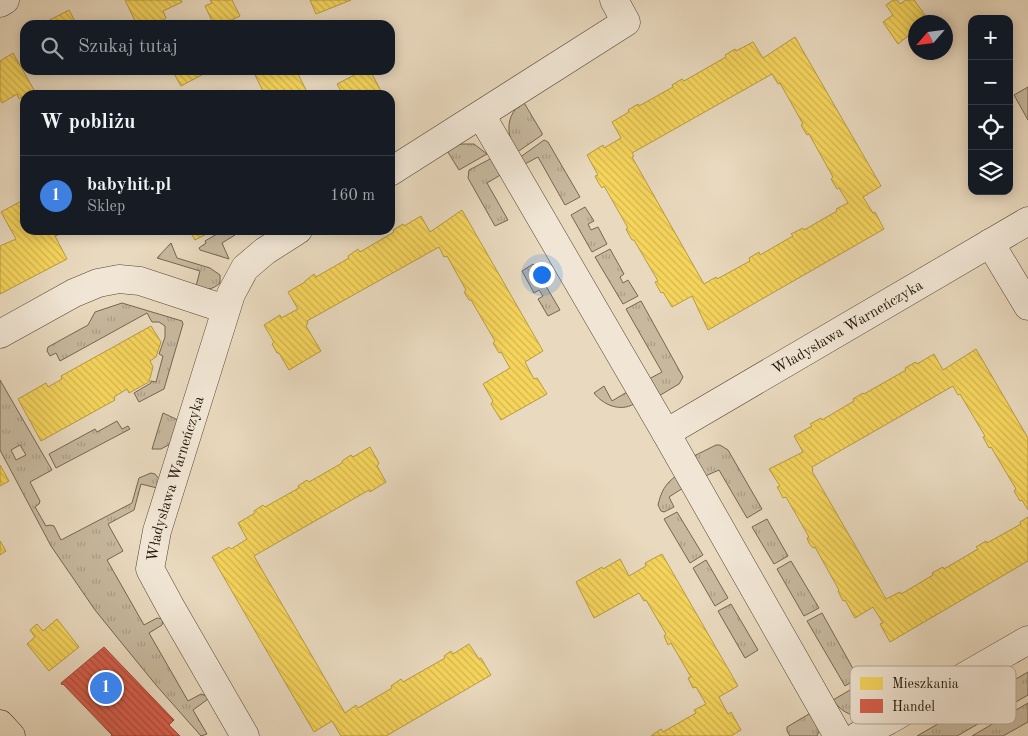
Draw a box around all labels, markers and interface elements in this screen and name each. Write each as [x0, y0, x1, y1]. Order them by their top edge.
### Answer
north arrow [908, 15, 953, 60]
map controls [968, 15, 1013, 195]
button: + [968, 15, 1013, 60]
search box [20, 20, 395, 75]
icon: search [38, 34, 66, 62]
text: Szukaj tutaj [78, 38, 178, 57]
button: − [968, 60, 1013, 105]
button: locate [968, 105, 1013, 150]
text: W pobliżu [40, 112, 135, 133]
button: layers [968, 150, 1013, 195]
text: babyhit.pl [87, 176, 171, 195]
text: 1 [51, 188, 61, 204]
text: 160 m [330, 188, 375, 204]
text: Sklep [87, 199, 125, 215]
your location [529, 262, 555, 288]
street label: Władysława Warneńczyka [770, 278, 926, 378]
street label: Władysława Warneńczyka [146, 394, 208, 563]
legend [850, 666, 1016, 724]
pin: 1 [90, 669, 122, 707]
text: Mieszkania [892, 677, 959, 691]
text: Handel [892, 700, 935, 714]

